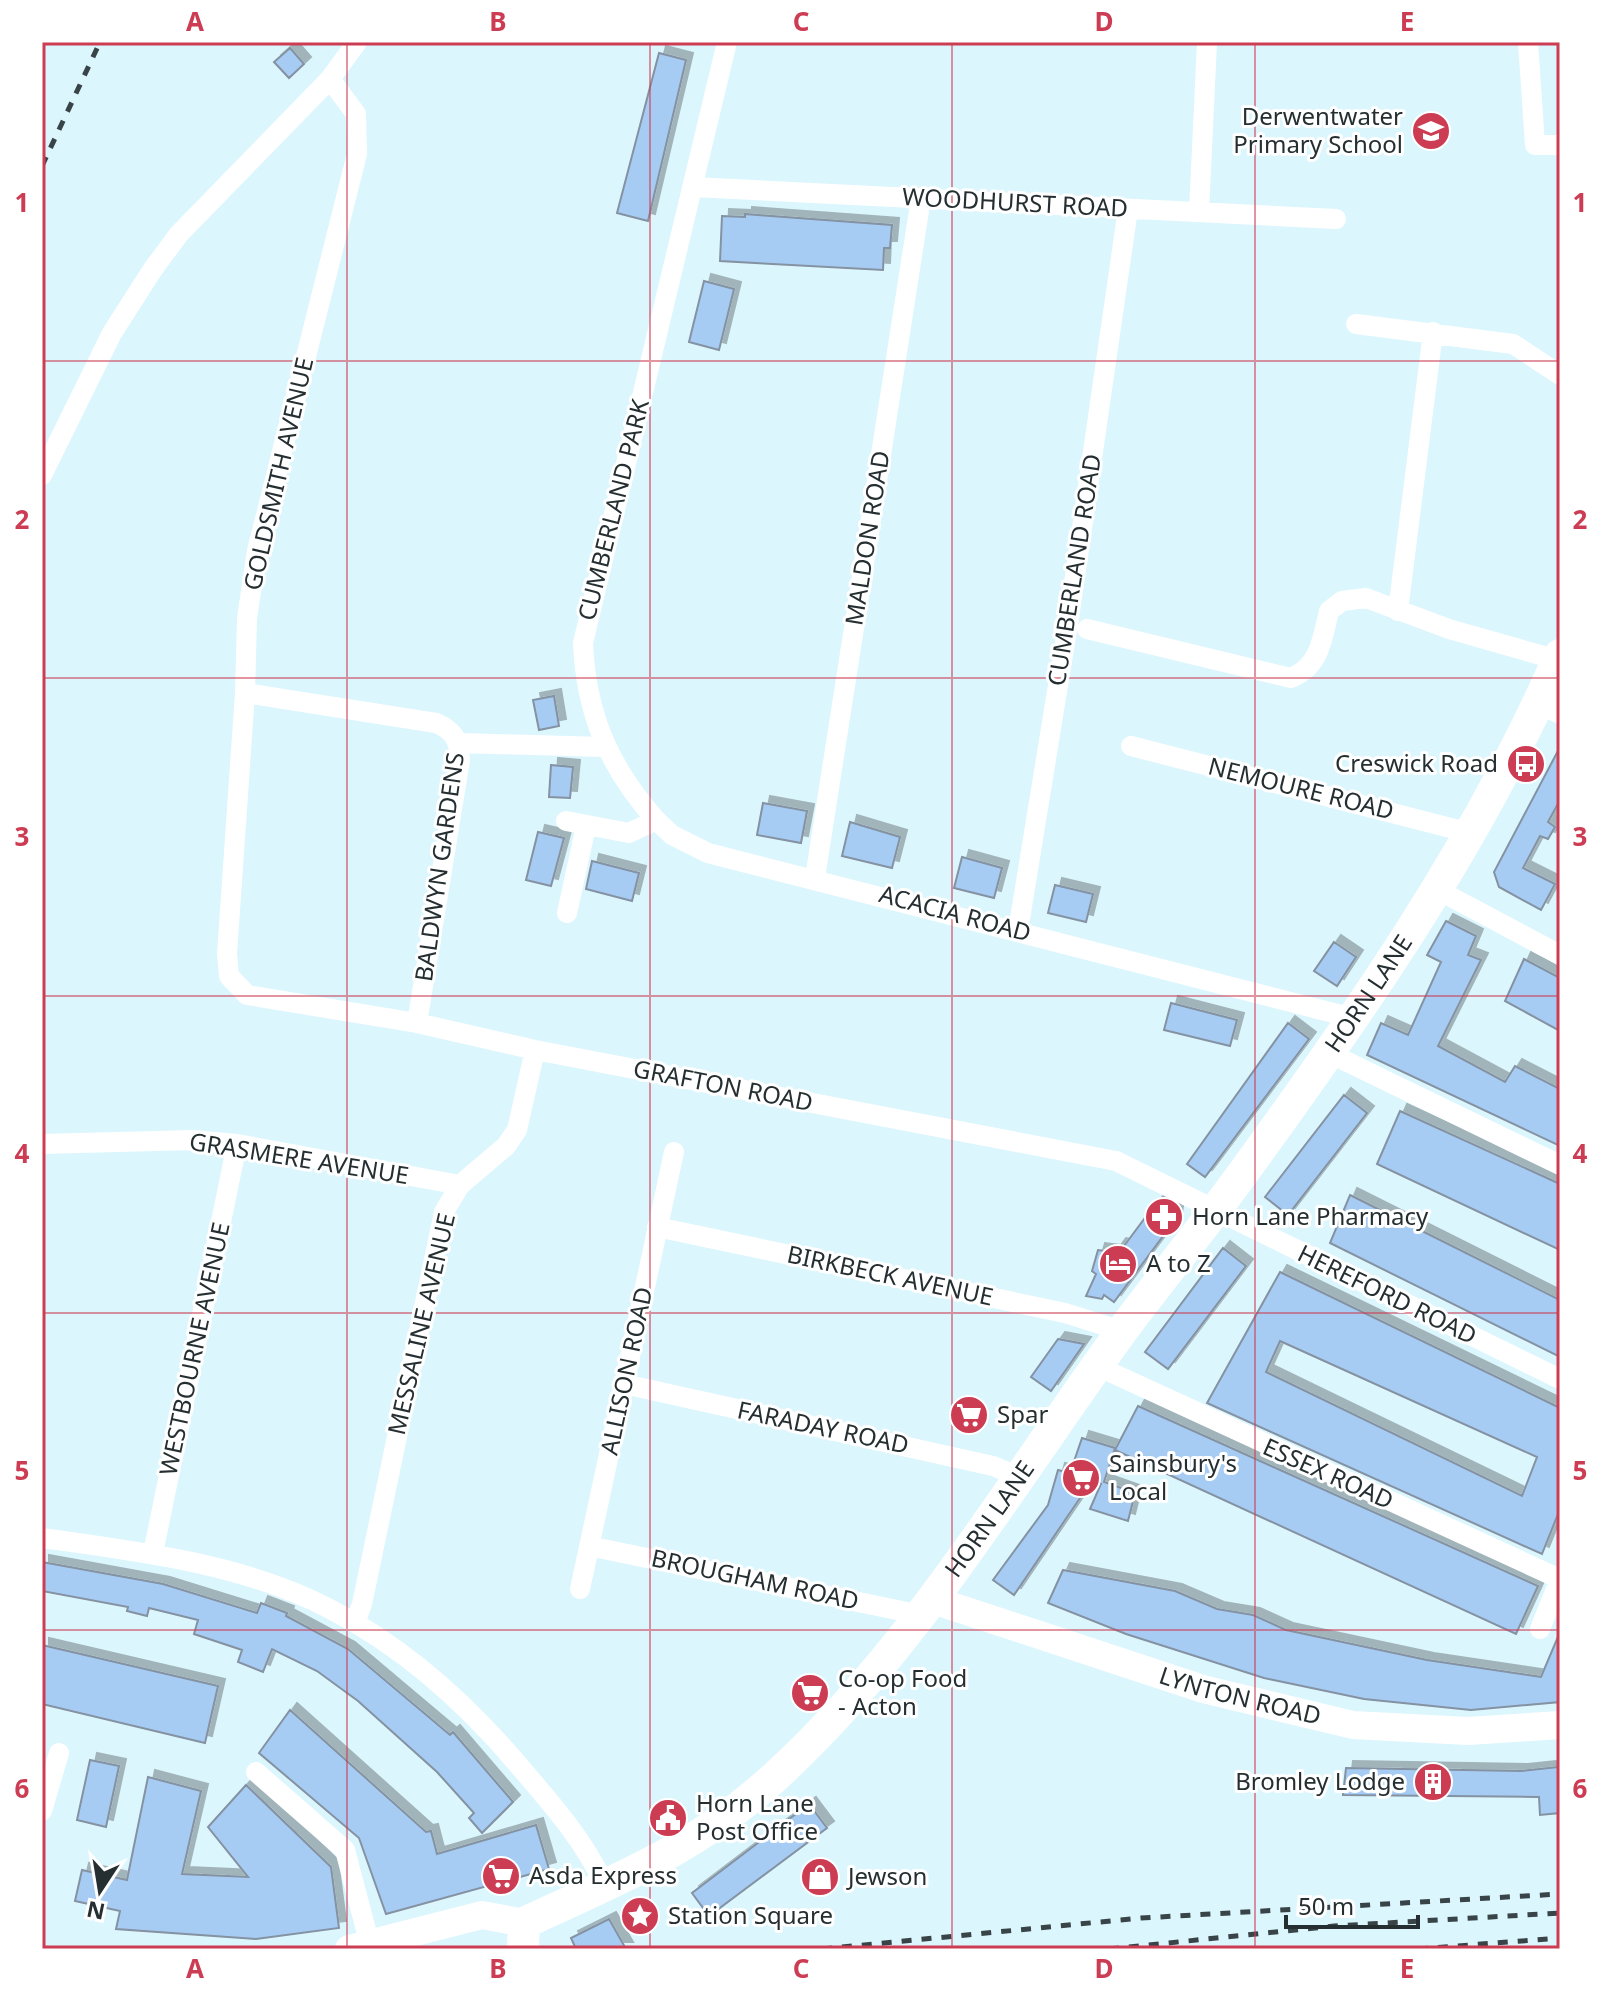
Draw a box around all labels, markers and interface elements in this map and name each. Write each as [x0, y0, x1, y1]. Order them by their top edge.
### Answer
text: A [186, 3, 204, 39]
text: B [489, 3, 507, 39]
text: C [793, 3, 809, 39]
text: D [1094, 3, 1114, 39]
text: E [1400, 3, 1414, 39]
place label: Derwentwater Primary School [1233, 99, 1403, 160]
school or university icon: Derwentwater Primary School [1410, 110, 1452, 152]
street label: WOODHURST ROAD [901, 179, 1129, 224]
text: 1 [15, 184, 29, 220]
text: 1 [1573, 184, 1587, 220]
street label: GOLDSMITH AVENUE [235, 354, 320, 593]
street label: CUMBERLAND PARK [569, 396, 656, 624]
street label: MALDON ROAD [836, 448, 897, 628]
street label: CUMBERLAND ROAD [1039, 451, 1108, 688]
text: 2 [15, 501, 30, 537]
text: 2 [1573, 501, 1588, 537]
bus stop icon: Creswick Road [1505, 743, 1547, 785]
place label: Creswick Road [1335, 746, 1498, 779]
street label: NEMOURE ROAD [1205, 749, 1398, 827]
street label: BALDWYN GARDENS [406, 750, 471, 984]
text: 3 [15, 818, 29, 854]
text: 3 [1573, 818, 1587, 854]
street label: ACACIA ROAD [876, 876, 1035, 949]
street label: HORN LANE [1316, 928, 1419, 1059]
street label: GRAFTON ROAD [631, 1051, 816, 1118]
street label: GRASMERE AVENUE [187, 1124, 411, 1191]
text: 4 [15, 1135, 30, 1171]
text: 4 [1573, 1135, 1588, 1171]
pharmacy icon: Horn Lane Pharmacy [1143, 1196, 1185, 1238]
place label: Horn Lane Pharmacy [1192, 1199, 1429, 1232]
street label: MESSALINE AVENUE [379, 1210, 462, 1438]
street label: WESTBOURNE AVENUE [151, 1219, 237, 1478]
street label: HEREFORD ROAD [1293, 1236, 1483, 1351]
street label: BIRKBECK AVENUE [784, 1237, 996, 1313]
hotel icon: A to Z [1097, 1243, 1139, 1285]
place label: A to Z [1146, 1246, 1211, 1279]
street label: ALLISON ROAD [592, 1284, 659, 1458]
street label: FARADAY ROAD [735, 1392, 912, 1461]
supermarket icon: Spar [948, 1394, 990, 1436]
place label: Spar [997, 1397, 1048, 1430]
street label: ESSEX ROAD [1258, 1429, 1399, 1516]
place label: Sainsbury's Local [1109, 1446, 1237, 1507]
text: 5 [15, 1452, 29, 1488]
text: 5 [1573, 1452, 1587, 1488]
street label: HORN LANE [936, 1454, 1041, 1583]
supermarket icon: Sainsbury's Local [1060, 1457, 1102, 1499]
street label: BROUGHAM ROAD [648, 1540, 862, 1617]
street label: LYNTON ROAD [1155, 1658, 1325, 1732]
place label: Co-op Food - Acton [838, 1661, 967, 1722]
supermarket icon: Co-op Food - Acton [789, 1672, 831, 1714]
building icon: Bromley Lodge [1412, 1761, 1454, 1803]
place label: Bromley Lodge [1235, 1764, 1405, 1797]
text: 6 [15, 1770, 30, 1806]
text: 6 [1573, 1770, 1588, 1806]
place label: Horn Lane Post Office [696, 1786, 818, 1847]
public building icon: Horn Lane Post Office [647, 1797, 689, 1839]
north arrow [60, 1851, 140, 1931]
supermarket icon: Asda Express [480, 1855, 522, 1897]
shop icon: Jewson [799, 1856, 841, 1898]
place label: Asda Express [529, 1858, 677, 1891]
place label: Jewson [846, 1859, 927, 1892]
scale bar [1286, 1879, 1418, 1929]
text: 50 m [1298, 1889, 1354, 1922]
text: N [84, 1895, 108, 1928]
place icon: Station Square [619, 1895, 661, 1937]
place label: Station Square [668, 1898, 833, 1931]
text: A [186, 1950, 204, 1986]
text: B [489, 1950, 507, 1986]
text: C [793, 1950, 809, 1986]
text: D [1094, 1950, 1114, 1986]
text: E [1400, 1950, 1414, 1986]

